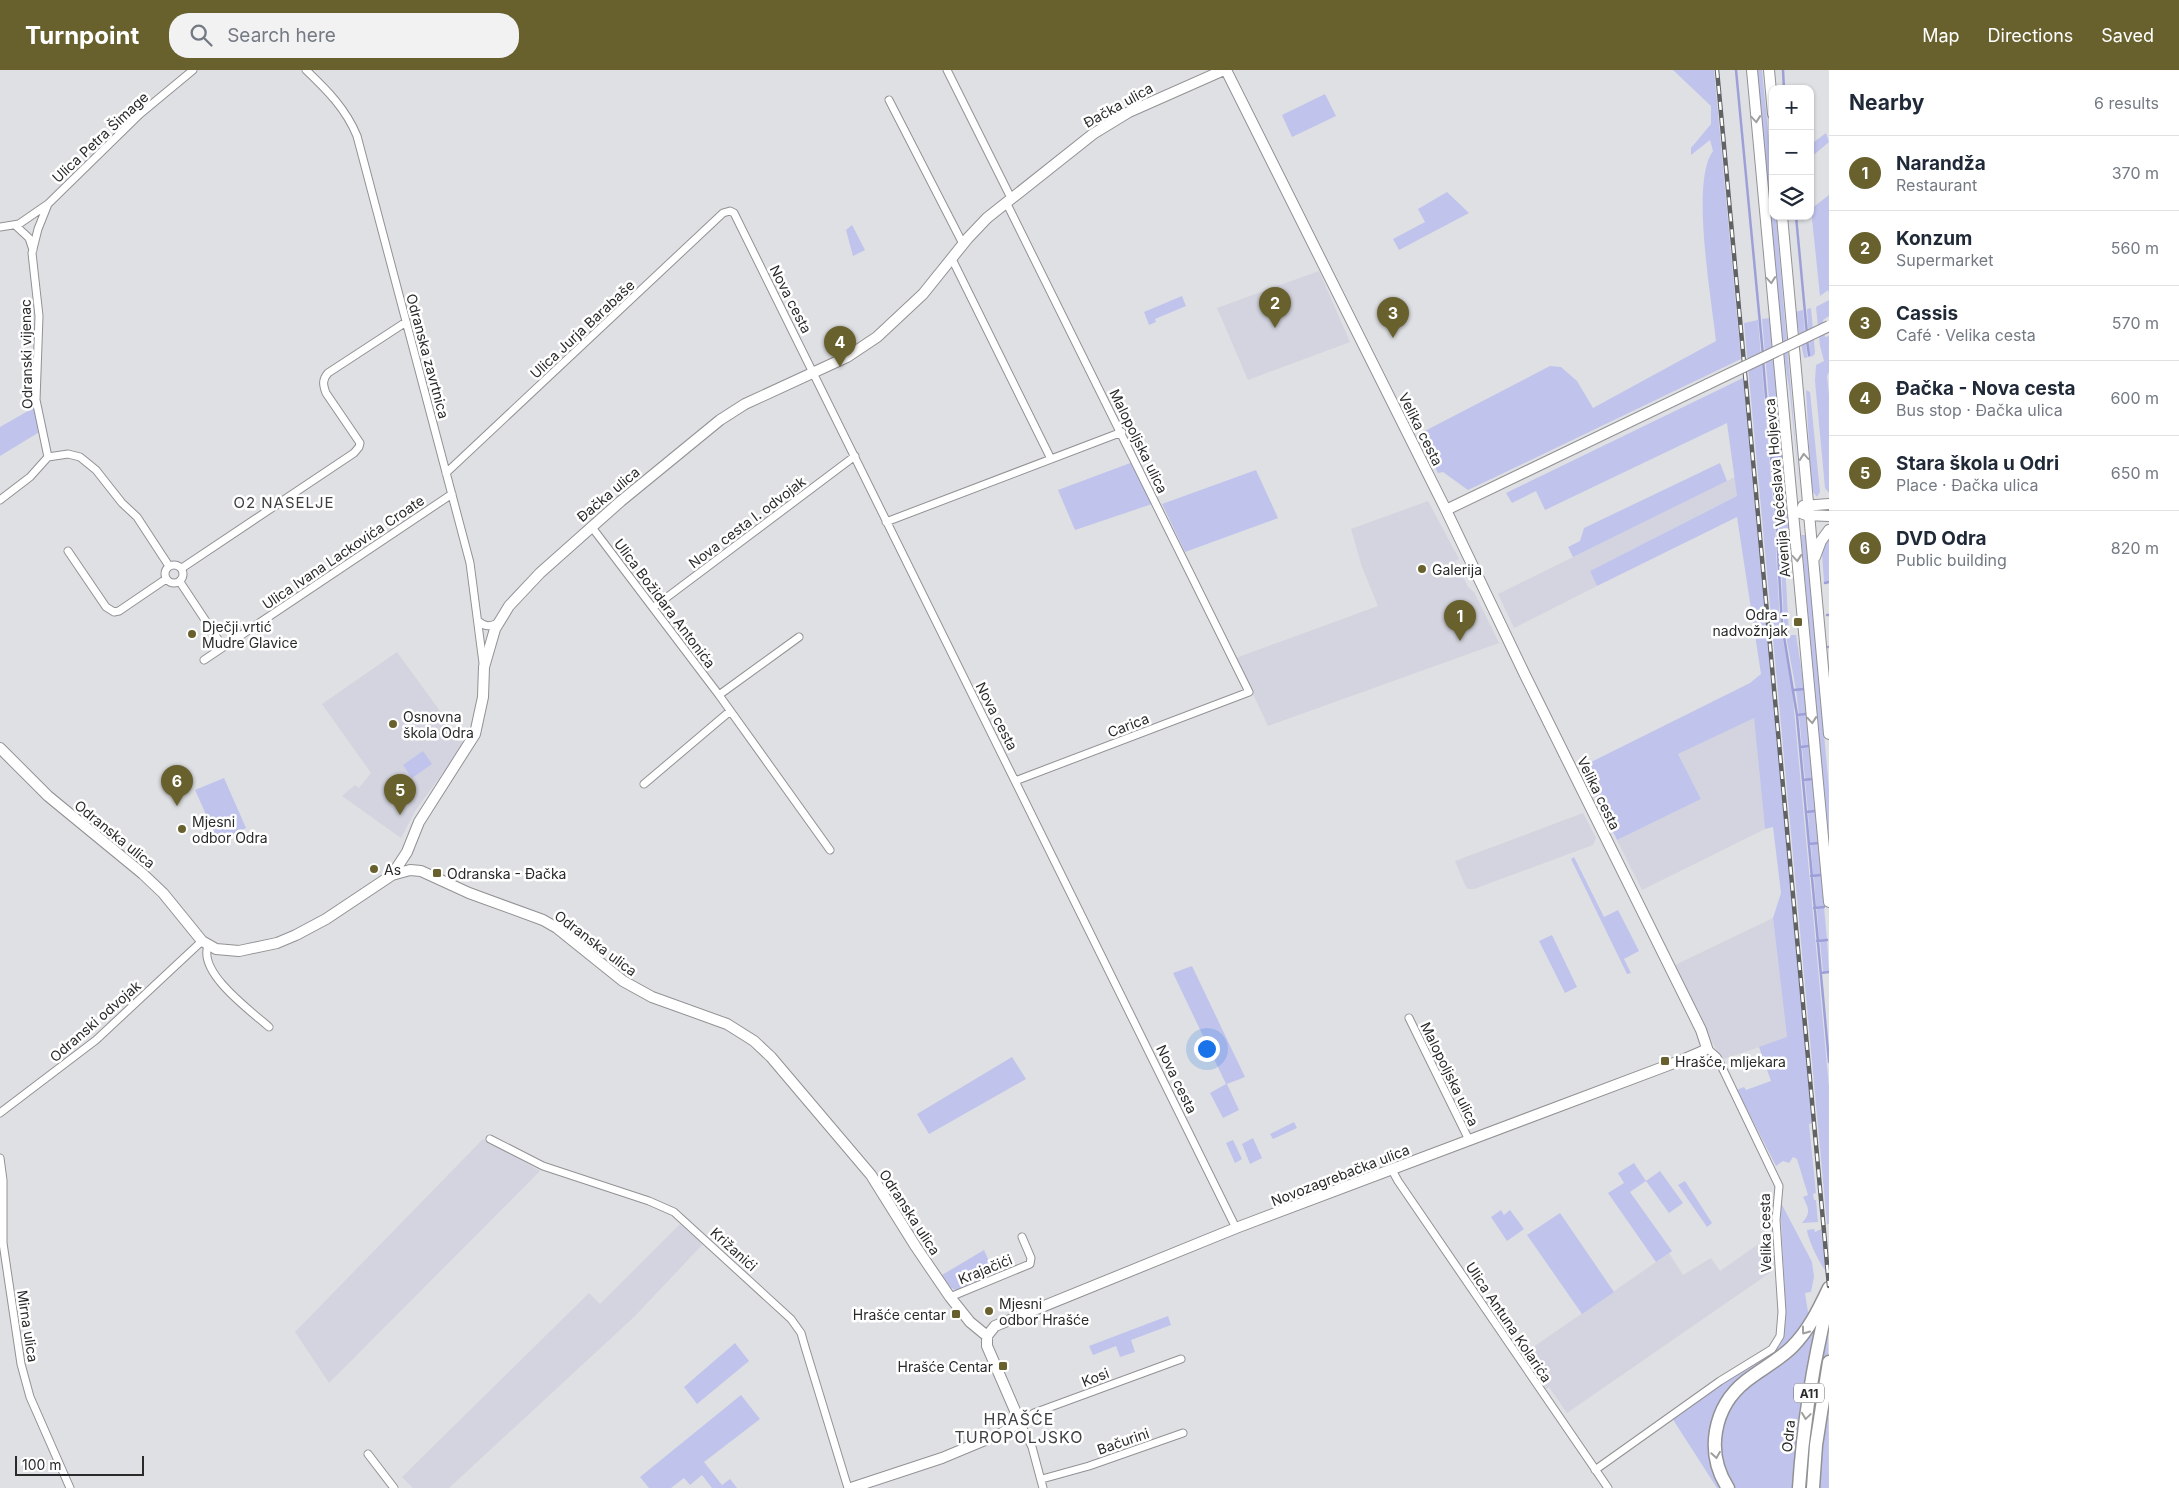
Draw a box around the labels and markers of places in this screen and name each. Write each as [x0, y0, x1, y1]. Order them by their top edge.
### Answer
pin: 2 [1259, 287, 1291, 328]
pin: 3 [1377, 297, 1409, 338]
pin: 4 [824, 326, 856, 367]
place label: Galerija [1432, 561, 1482, 578]
marker: Galerija [1416, 563, 1428, 575]
pin: 1 [1444, 600, 1476, 641]
place label: Odra - nadvožnjak [1713, 606, 1788, 639]
marker: Odra - nadvožnjak [1792, 616, 1804, 628]
place label: Dječji vrtić Mudre Glavice [202, 618, 298, 651]
marker: Dječji vrtić Mudre Glavice [186, 628, 198, 640]
place label: Osnovna škola Odra [403, 708, 474, 741]
marker: Osnovna škola Odra [387, 718, 399, 730]
pin: 6 [161, 765, 193, 806]
pin: 5 [384, 774, 416, 815]
place label: Mjesni odbor Odra [192, 813, 268, 846]
marker: Mjesni odbor Odra [176, 823, 188, 835]
place label: As [384, 861, 401, 878]
marker: As [368, 863, 380, 875]
place label: Odranska - Đačka [447, 865, 566, 882]
marker: Odranska - Đačka [431, 867, 443, 879]
place label: Hrašće, mljekara [1675, 1053, 1786, 1070]
marker: Hrašće, mljekara [1659, 1055, 1671, 1067]
place label: Mjesni odbor Hrašće [999, 1295, 1089, 1328]
marker: Mjesni odbor Hrašće [983, 1305, 995, 1317]
place label: Hrašće centar [853, 1306, 946, 1323]
marker: Hrašće centar [950, 1308, 962, 1320]
place label: Hrašće Centar [898, 1358, 993, 1375]
marker: Hrašće Centar [997, 1360, 1009, 1372]

